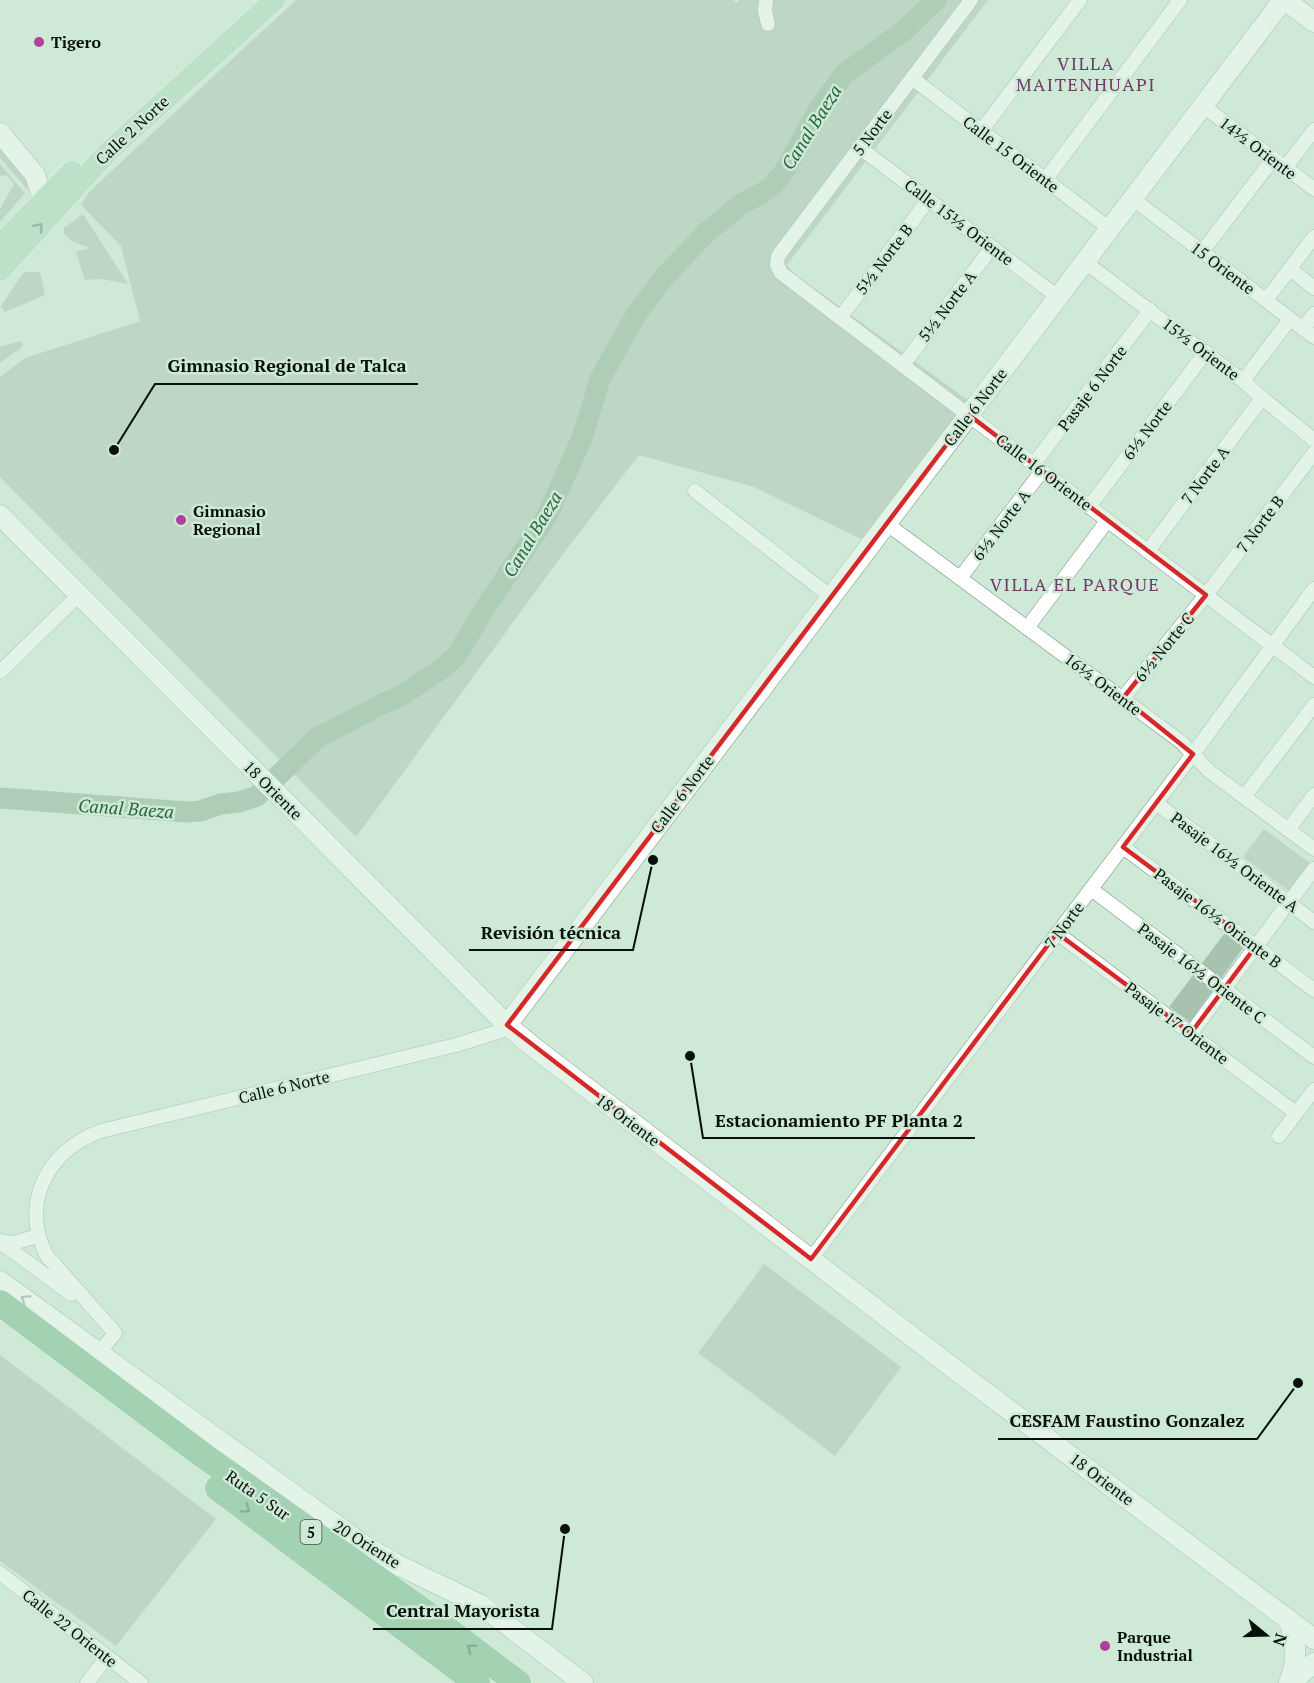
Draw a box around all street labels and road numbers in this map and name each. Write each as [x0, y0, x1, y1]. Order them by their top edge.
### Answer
street label: Calle 2 Norte [90, 90, 174, 170]
street label: 5 Norte [847, 104, 897, 160]
street label: Calle 15 Oriente [958, 111, 1064, 197]
street label: 14½ Oriente [1215, 112, 1301, 184]
street label: Calle 15½ Oriente [900, 174, 1018, 270]
street label: 5½ Norte B [850, 219, 918, 299]
street label: 15 Oriente [1186, 237, 1260, 299]
street label: 5½ Norte A [913, 266, 981, 346]
street label: 15½ Oriente [1158, 313, 1244, 385]
street label: Pasaje 6 Norte [1052, 341, 1132, 435]
street label: Calle 6 Norte [938, 363, 1012, 451]
street label: 6½ Norte [1117, 396, 1177, 464]
street label: Calle 16 Oriente [991, 429, 1097, 515]
street label: 7 Norte A [1176, 441, 1234, 509]
street label: 6½ Norte A [967, 485, 1035, 565]
street label: 7 Norte B [1231, 491, 1289, 557]
street label: 6½ Norte C [1129, 608, 1199, 686]
street label: 16½ Oriente [1060, 648, 1146, 720]
street label: Calle 6 Norte [645, 750, 719, 838]
street label: 18 Oriente [239, 756, 307, 824]
street label: Pasaje 16½ Oriente A [1166, 807, 1304, 917]
street label: Pasaje 16½ Oriente B [1150, 863, 1286, 973]
street label: 7 Norte [1039, 897, 1089, 953]
street label: Pasaje 16½ Oriente C [1134, 918, 1270, 1028]
street label: Pasaje 17 Oriente [1121, 977, 1233, 1069]
street label: Calle 6 Norte [236, 1065, 332, 1109]
street label: 18 Oriente [591, 1089, 665, 1151]
street label: 18 Oriente [1065, 1448, 1139, 1510]
street label: Ruta 5 Sur [222, 1465, 295, 1526]
street label: 20 Oriente [329, 1515, 405, 1573]
road number: 5 [300, 1520, 322, 1544]
street label: Calle 22 Oriente [18, 1584, 122, 1672]

